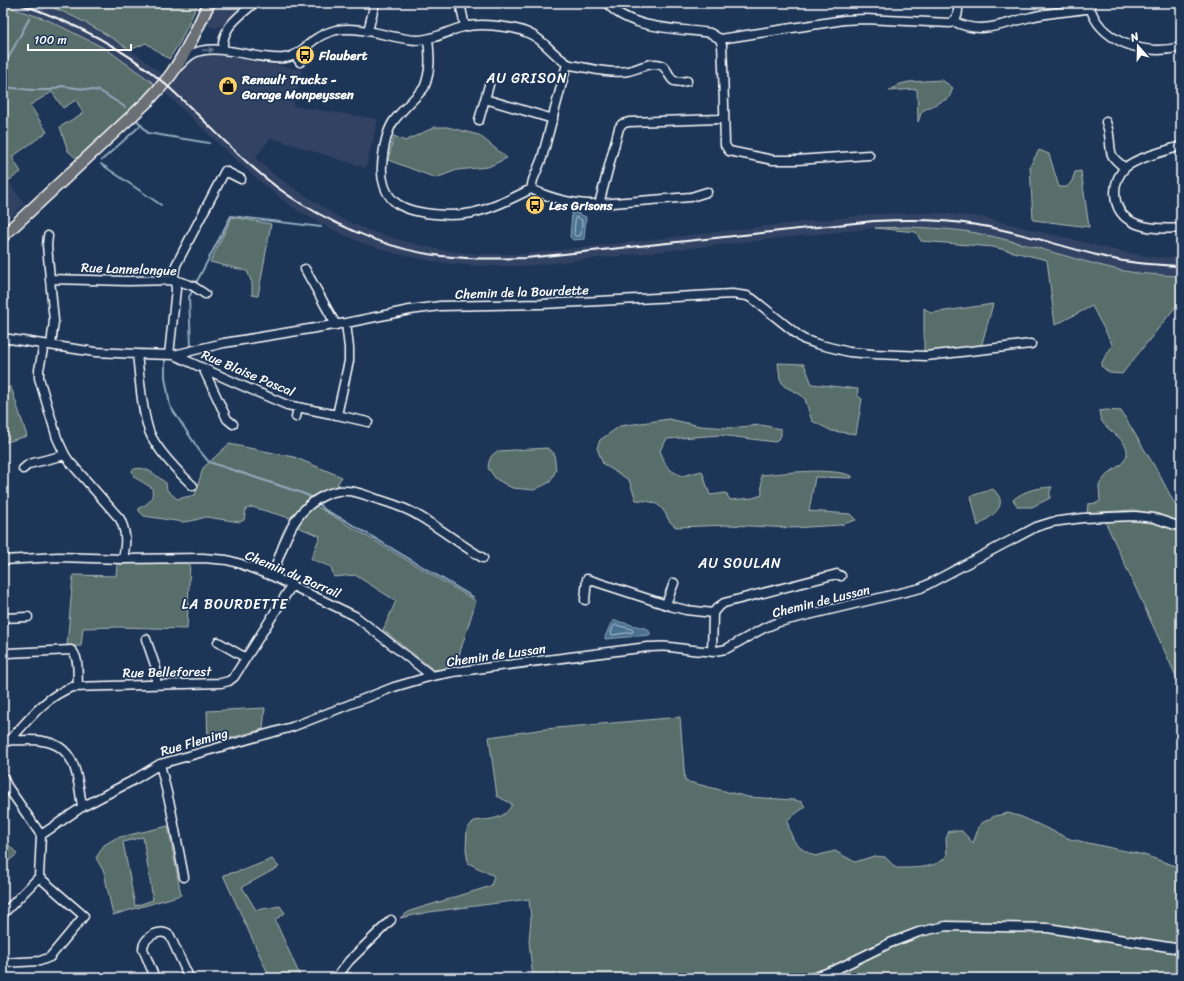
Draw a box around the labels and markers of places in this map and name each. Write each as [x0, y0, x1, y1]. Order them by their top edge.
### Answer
bus stop icon: Flaubert [294, 44, 316, 66]
place label: Flaubert [318, 44, 368, 67]
place label: Renault Trucks - Garage Monpeyssen [241, 68, 355, 106]
shop icon: Renault Trucks - Garage Monpeyssen [217, 75, 239, 97]
bus stop icon: Les Grisons [524, 194, 546, 216]
place label: Les Grisons [549, 194, 614, 217]

